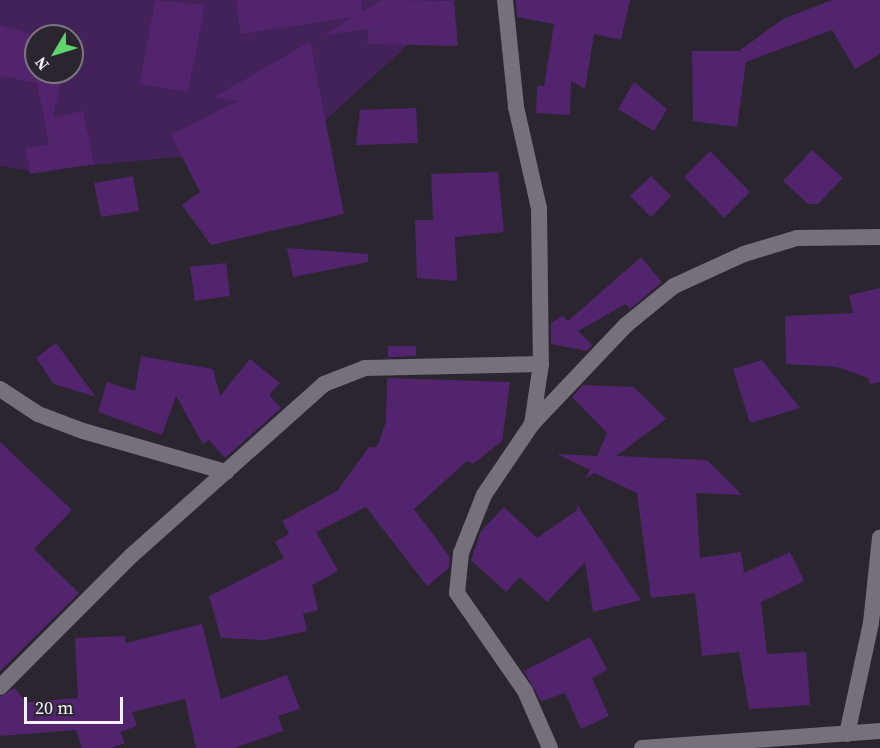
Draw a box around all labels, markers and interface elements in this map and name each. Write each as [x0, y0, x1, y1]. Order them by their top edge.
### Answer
north arrow [24, 24, 84, 84]
text: N [29, 52, 54, 75]
scale bar [27, 685, 126, 723]
text: 20 m [35, 695, 73, 720]

